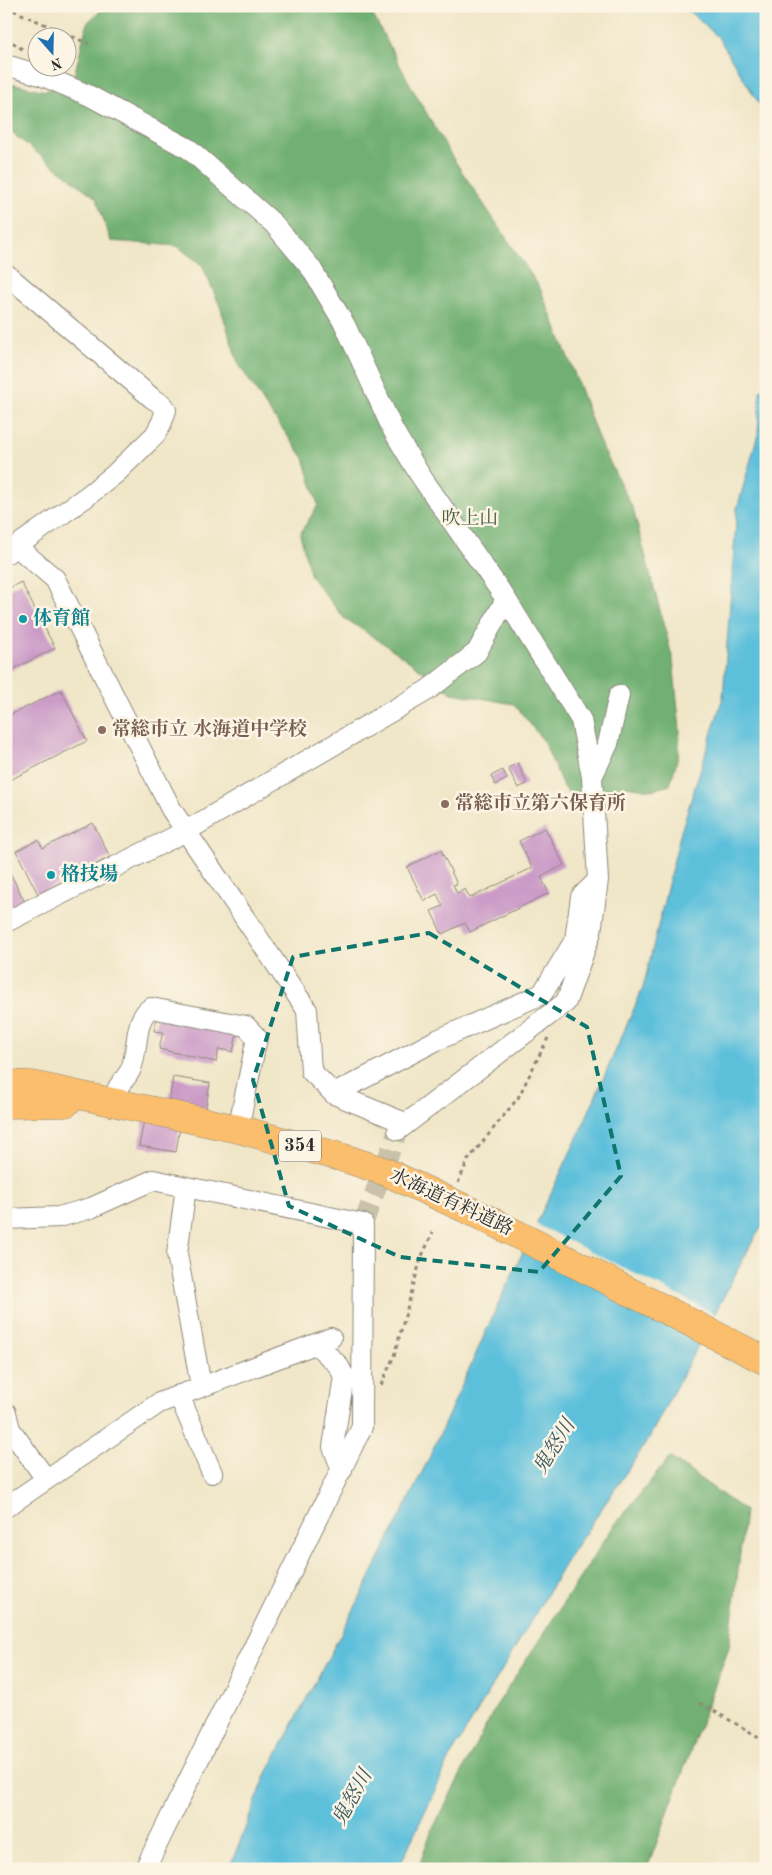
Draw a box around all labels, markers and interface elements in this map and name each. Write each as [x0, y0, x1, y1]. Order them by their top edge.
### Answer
north arrow [28, 28, 78, 78]
text: N [48, 55, 64, 72]
park label: 吹上山 [441, 508, 499, 529]
place label: 体育館 [33, 607, 90, 629]
marker: 体育館 [17, 613, 29, 625]
place label: 常総市立 水海道中学校 [112, 718, 307, 740]
marker: 常総市立 水海道中学校 [96, 724, 108, 736]
place label: 常総市立第六保育所 [455, 792, 626, 814]
marker: 常総市立第六保育所 [439, 798, 451, 810]
place label: 格技場 [61, 863, 118, 885]
marker: 格技場 [45, 869, 57, 881]
road number: 354 [279, 1130, 321, 1162]
street label: 水海道有料道路 [387, 1164, 516, 1240]
water label: 鬼怒川 [529, 1414, 580, 1478]
water label: 鬼怒川 [328, 1764, 377, 1829]

